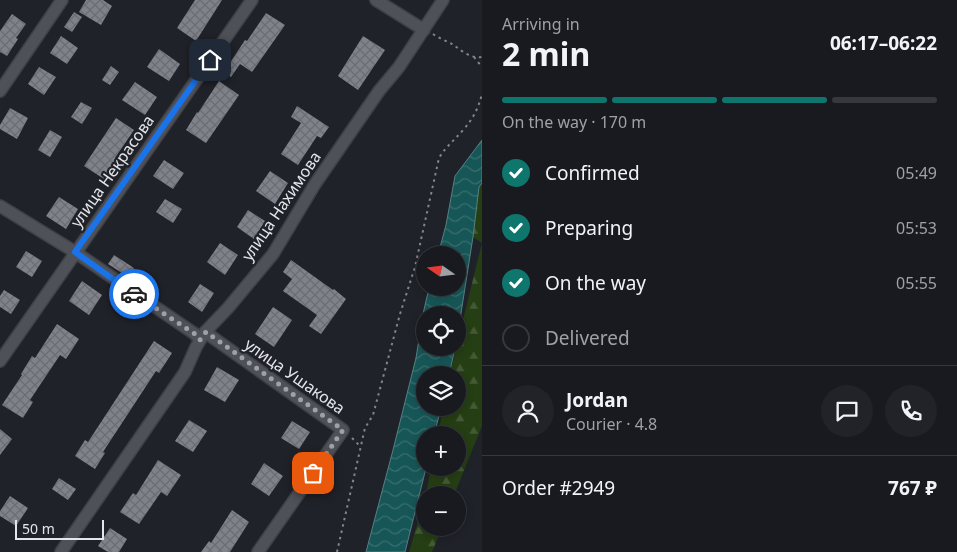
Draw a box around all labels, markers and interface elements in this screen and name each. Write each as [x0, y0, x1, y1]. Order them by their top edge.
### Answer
text: Arriving in [502, 13, 580, 35]
text: 06:17–06:22 [830, 30, 937, 56]
text: 2 min [502, 32, 590, 75]
pin [189, 39, 231, 81]
icon: home [196, 46, 224, 74]
street label: улица Некрасова [65, 110, 159, 232]
text: On the way · 170 m [502, 111, 646, 133]
street label: улица Нахимова [236, 147, 326, 265]
icon: check [502, 159, 530, 187]
text: Confirmed [545, 160, 640, 186]
text: 05:49 [896, 162, 937, 184]
icon: check [502, 214, 530, 242]
text: Preparing [545, 215, 633, 241]
text: 05:53 [896, 217, 937, 239]
north arrow [416, 246, 466, 296]
map controls [416, 246, 466, 536]
courier [109, 269, 159, 319]
icon: check [502, 269, 530, 297]
text: On the way [545, 270, 646, 296]
text: 05:55 [896, 272, 937, 294]
icon: car [120, 280, 148, 308]
button: locate [416, 306, 466, 356]
text: Delivered [545, 325, 630, 351]
street label: улица Ушакова [240, 333, 350, 419]
button: layers [416, 366, 466, 416]
button: person [502, 385, 554, 437]
button: chat [821, 385, 873, 437]
button: phone [885, 385, 937, 437]
text: Jordan [566, 387, 628, 413]
text: Courier · 4.8 [566, 413, 657, 435]
button: + [416, 426, 466, 476]
pin [292, 452, 334, 494]
icon: bag [299, 459, 327, 487]
text: Order #2949 [502, 475, 615, 501]
text: 767 ₽ [888, 475, 937, 501]
button: − [416, 486, 466, 536]
scale bar [15, 517, 104, 540]
text: 50 m [22, 519, 55, 538]

